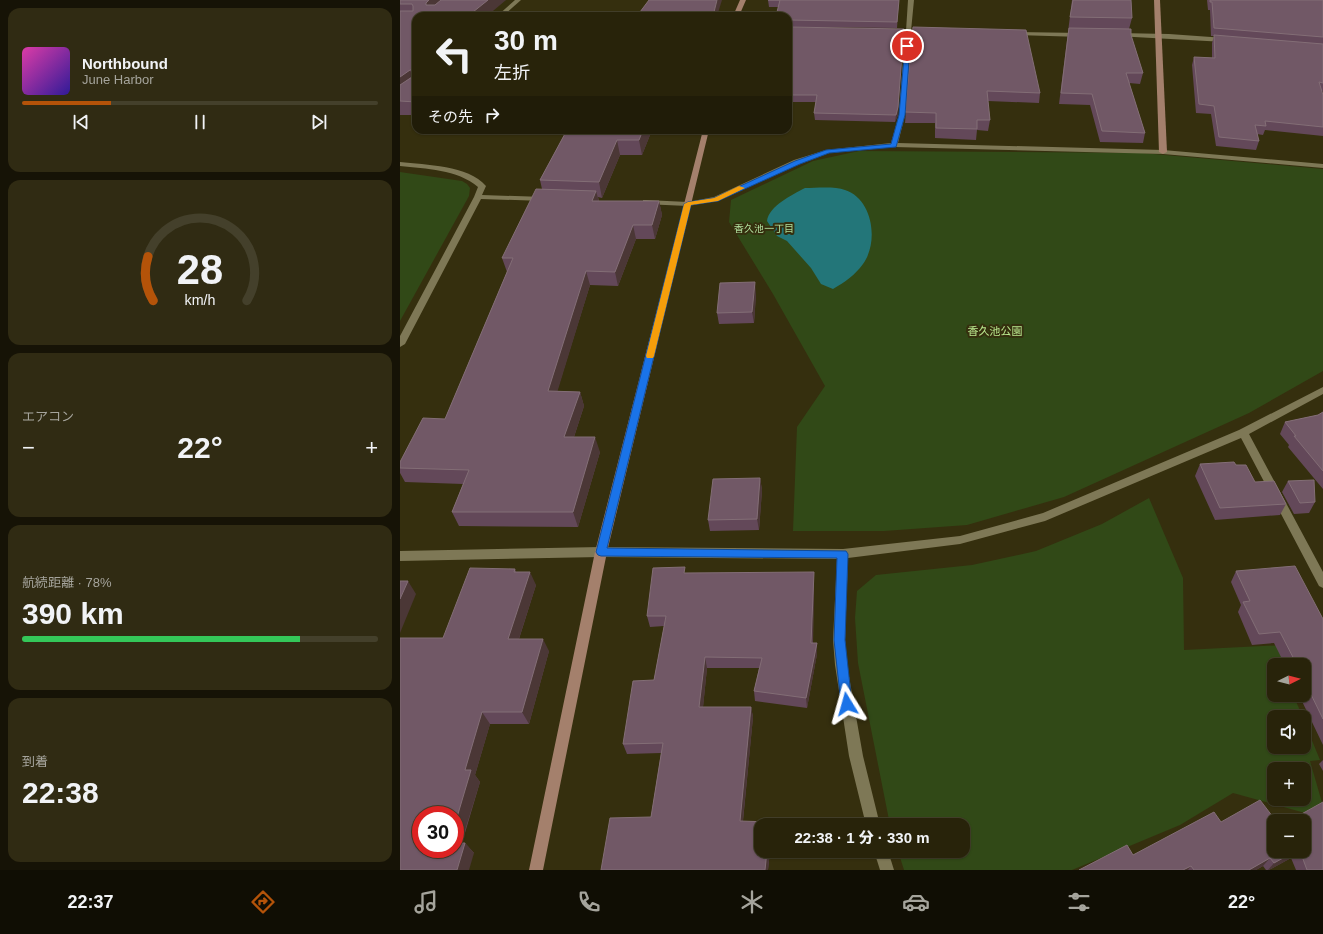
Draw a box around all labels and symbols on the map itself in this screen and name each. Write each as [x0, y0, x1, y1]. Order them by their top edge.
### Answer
pin [890, 29, 924, 63]
district label: 香久池一丁目 [734, 223, 794, 234]
park label: 香久池公園 [968, 325, 1023, 337]
north arrow [1267, 658, 1311, 702]
position arrow [826, 683, 868, 725]
speed limit sign: 30 [412, 806, 464, 858]

